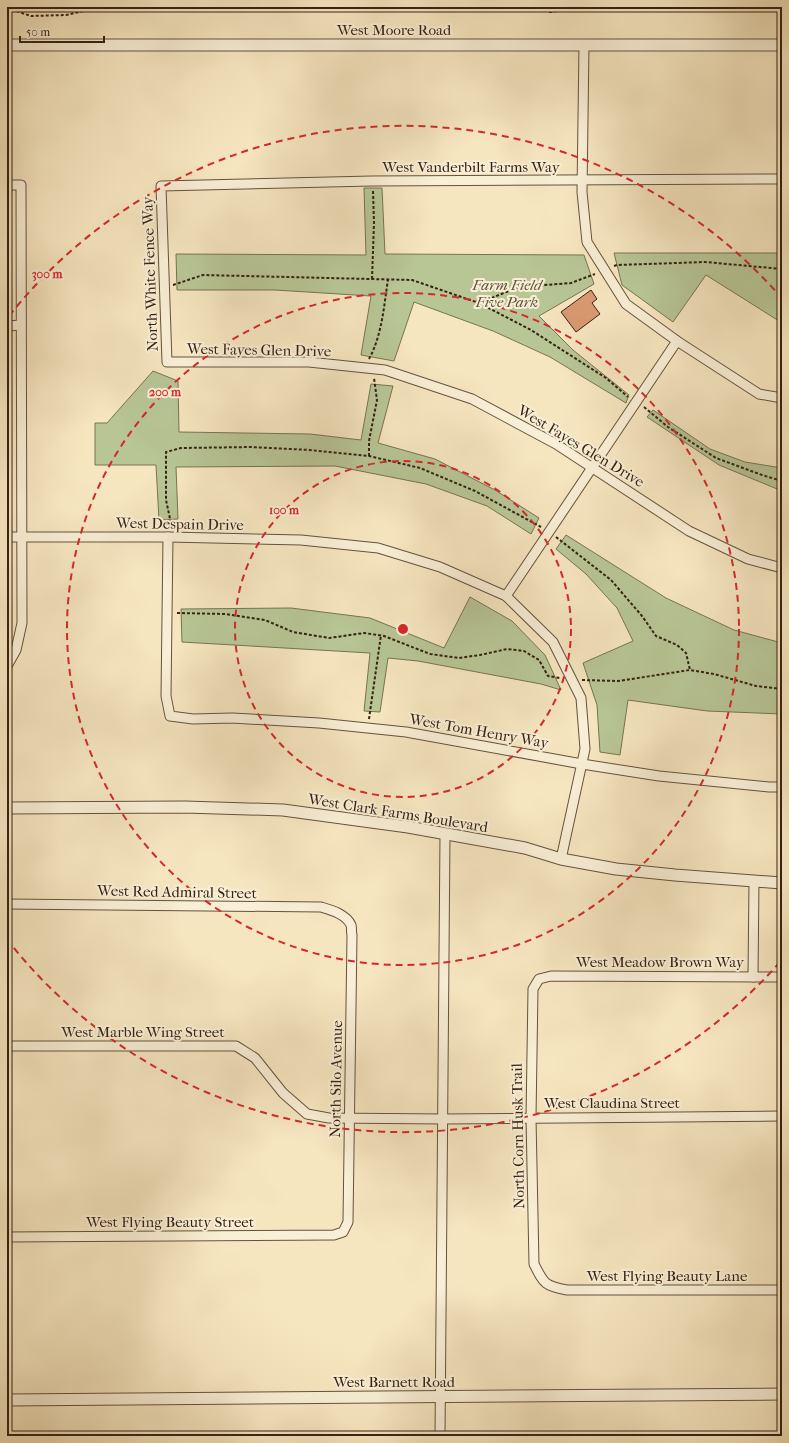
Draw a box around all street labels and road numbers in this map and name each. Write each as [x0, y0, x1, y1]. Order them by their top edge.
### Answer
street label: West Moore Road [336, 21, 452, 39]
street label: West Vanderbilt Farms Way [381, 158, 561, 176]
street label: North White Fence Way [138, 195, 162, 352]
street label: West Fayes Glen Drive [186, 340, 332, 360]
street label: West Fayes Glen Drive [514, 401, 648, 491]
street label: West Despain Drive [115, 514, 245, 534]
street label: West Tom Henry Way [407, 710, 551, 752]
street label: West Clark Farms Boulevard [306, 790, 490, 836]
street label: West Red Admiral Street [96, 882, 258, 902]
street label: West Meadow Brown Way [575, 953, 745, 971]
street label: North Silo Avenue [326, 1020, 346, 1138]
street label: West Marble Wing Street [60, 1023, 225, 1041]
street label: North Corn Husk Trail [508, 1063, 528, 1209]
street label: West Claudina Street [543, 1094, 681, 1112]
street label: West Flying Beauty Street [85, 1213, 255, 1231]
street label: West Flying Beauty Lane [586, 1267, 748, 1285]
street label: West Barnett Road [332, 1373, 456, 1391]

